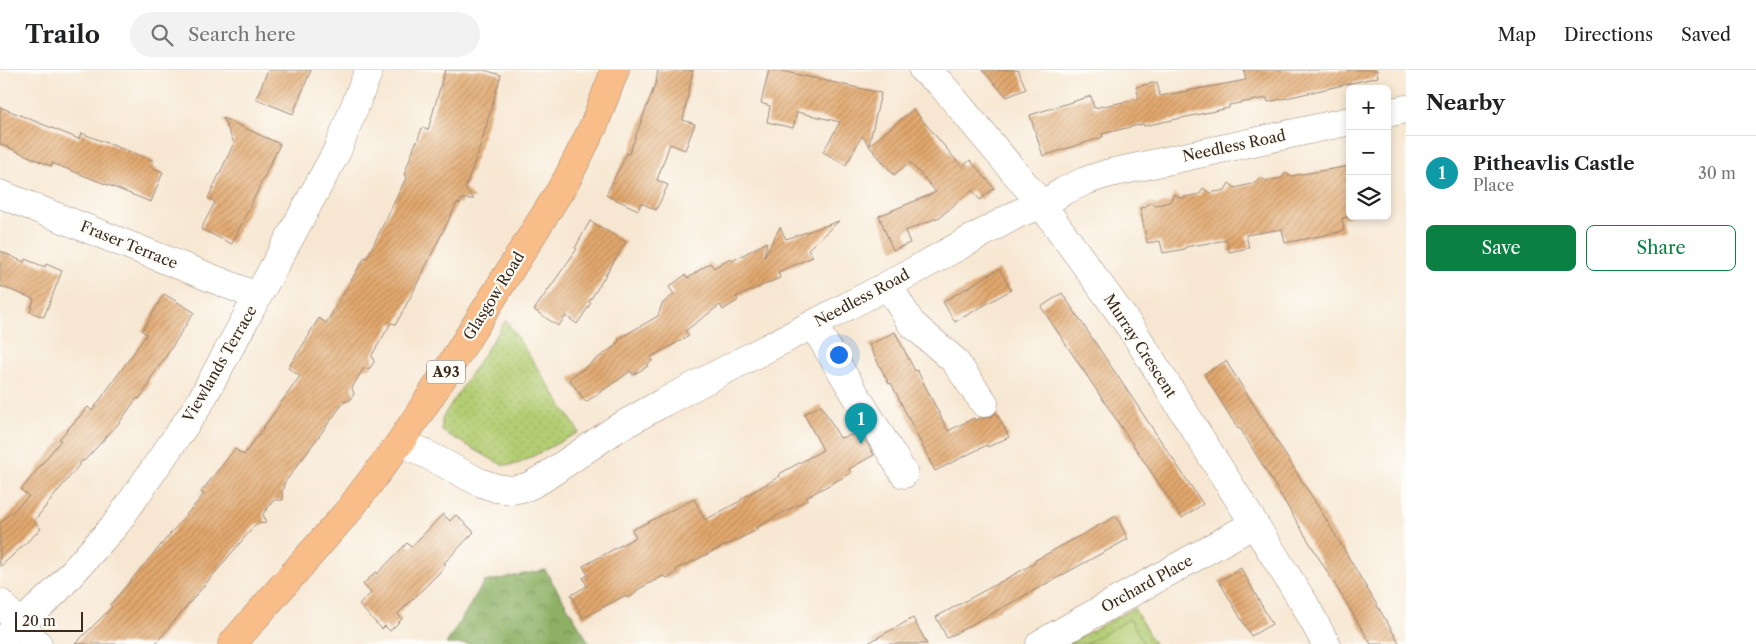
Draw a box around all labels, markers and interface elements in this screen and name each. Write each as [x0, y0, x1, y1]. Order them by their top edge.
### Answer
search box [130, 12, 480, 57]
text: Trailo [25, 20, 100, 49]
icon: search [148, 21, 176, 49]
text: Search here [188, 23, 296, 46]
text: Map [1497, 24, 1536, 46]
text: Directions [1564, 24, 1653, 46]
text: Saved [1681, 24, 1731, 46]
map controls [1346, 85, 1391, 220]
button: + [1346, 85, 1391, 130]
text: Nearby [1426, 90, 1505, 115]
street label: Needless Road [1181, 125, 1287, 166]
button: − [1346, 130, 1391, 175]
text: Pitheavlis Castle [1473, 152, 1635, 175]
text: 1 [1438, 163, 1446, 183]
text: 30 m [1698, 163, 1736, 183]
button: layers [1346, 175, 1391, 220]
text: Place [1473, 175, 1514, 195]
street label: Fraser Terrace [78, 216, 181, 273]
button: Save [1426, 225, 1576, 271]
button: Share [1586, 225, 1736, 271]
street label: Glasgow Road [459, 248, 528, 343]
street label: Needless Road [811, 265, 913, 331]
street label: Murray Crescent [1100, 290, 1181, 402]
street label: Viewlands Terrace [178, 302, 261, 426]
your location [826, 342, 852, 368]
road number: A93 [427, 360, 465, 384]
pin: 1 [845, 403, 877, 444]
street label: Orchard Place [1098, 551, 1196, 616]
scale bar [15, 609, 82, 632]
text: 20 m [22, 612, 56, 630]

